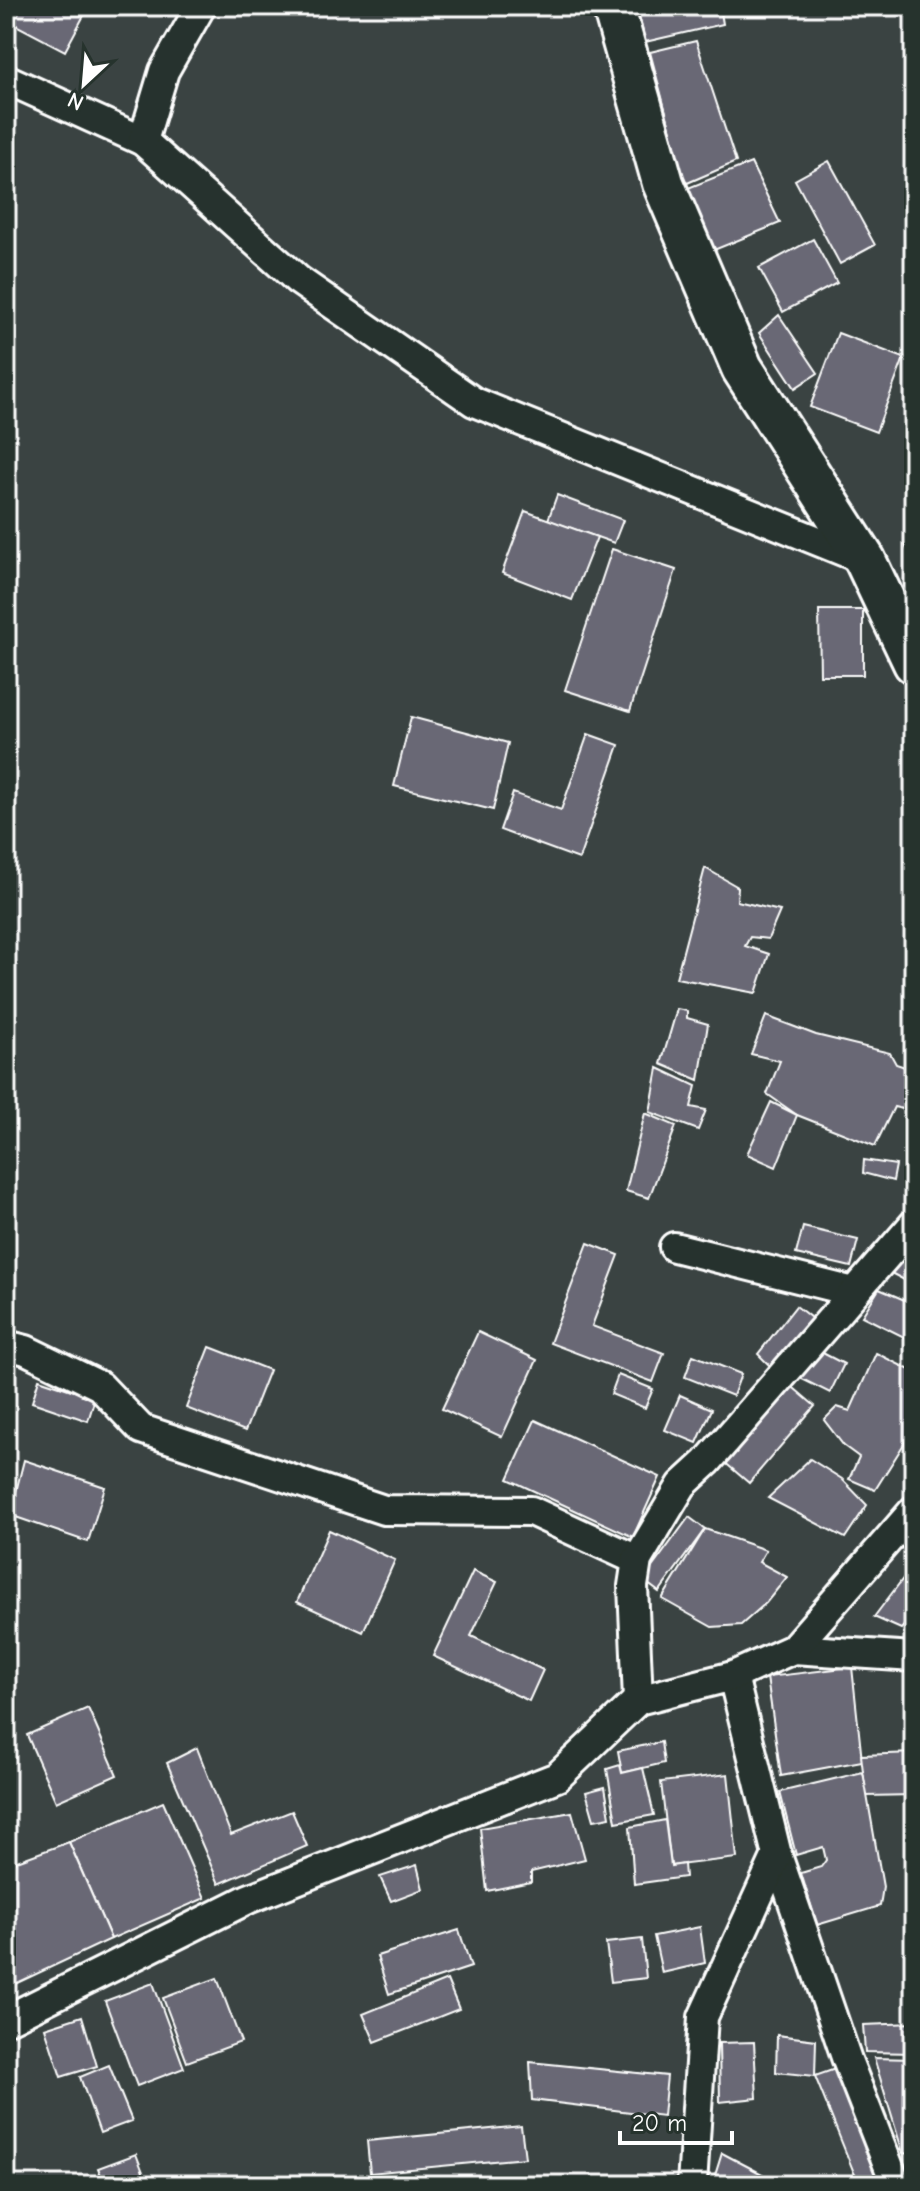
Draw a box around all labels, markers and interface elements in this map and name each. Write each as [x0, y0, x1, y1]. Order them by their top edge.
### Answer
north arrow [44, 44, 124, 124]
text: N [64, 86, 88, 116]
scale bar [620, 2095, 732, 2145]
text: 20 m [632, 2109, 687, 2137]

